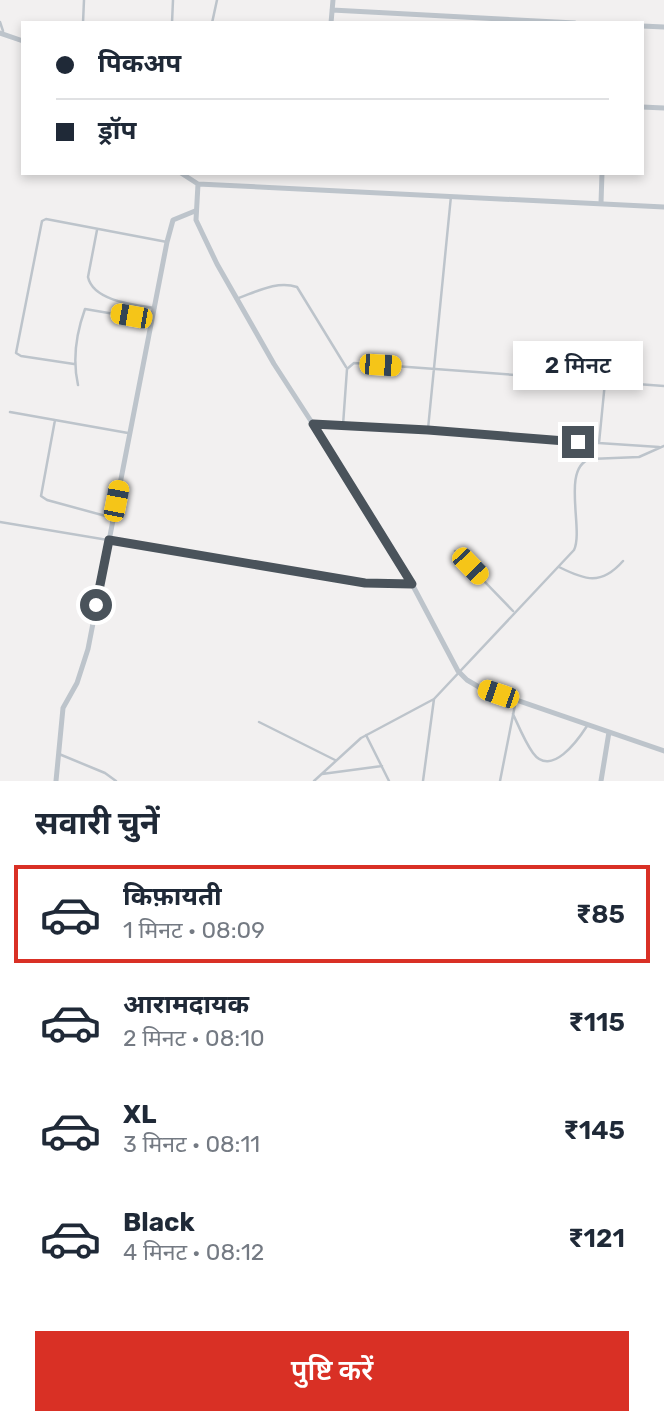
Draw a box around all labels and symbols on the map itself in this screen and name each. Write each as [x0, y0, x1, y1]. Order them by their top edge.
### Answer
car [109, 302, 154, 330]
callout: 2 मिनट [513, 340, 643, 390]
car [359, 353, 402, 377]
route end [562, 426, 594, 458]
car [102, 478, 131, 524]
car [448, 544, 493, 588]
route start [80, 589, 112, 621]
car [475, 677, 522, 711]

